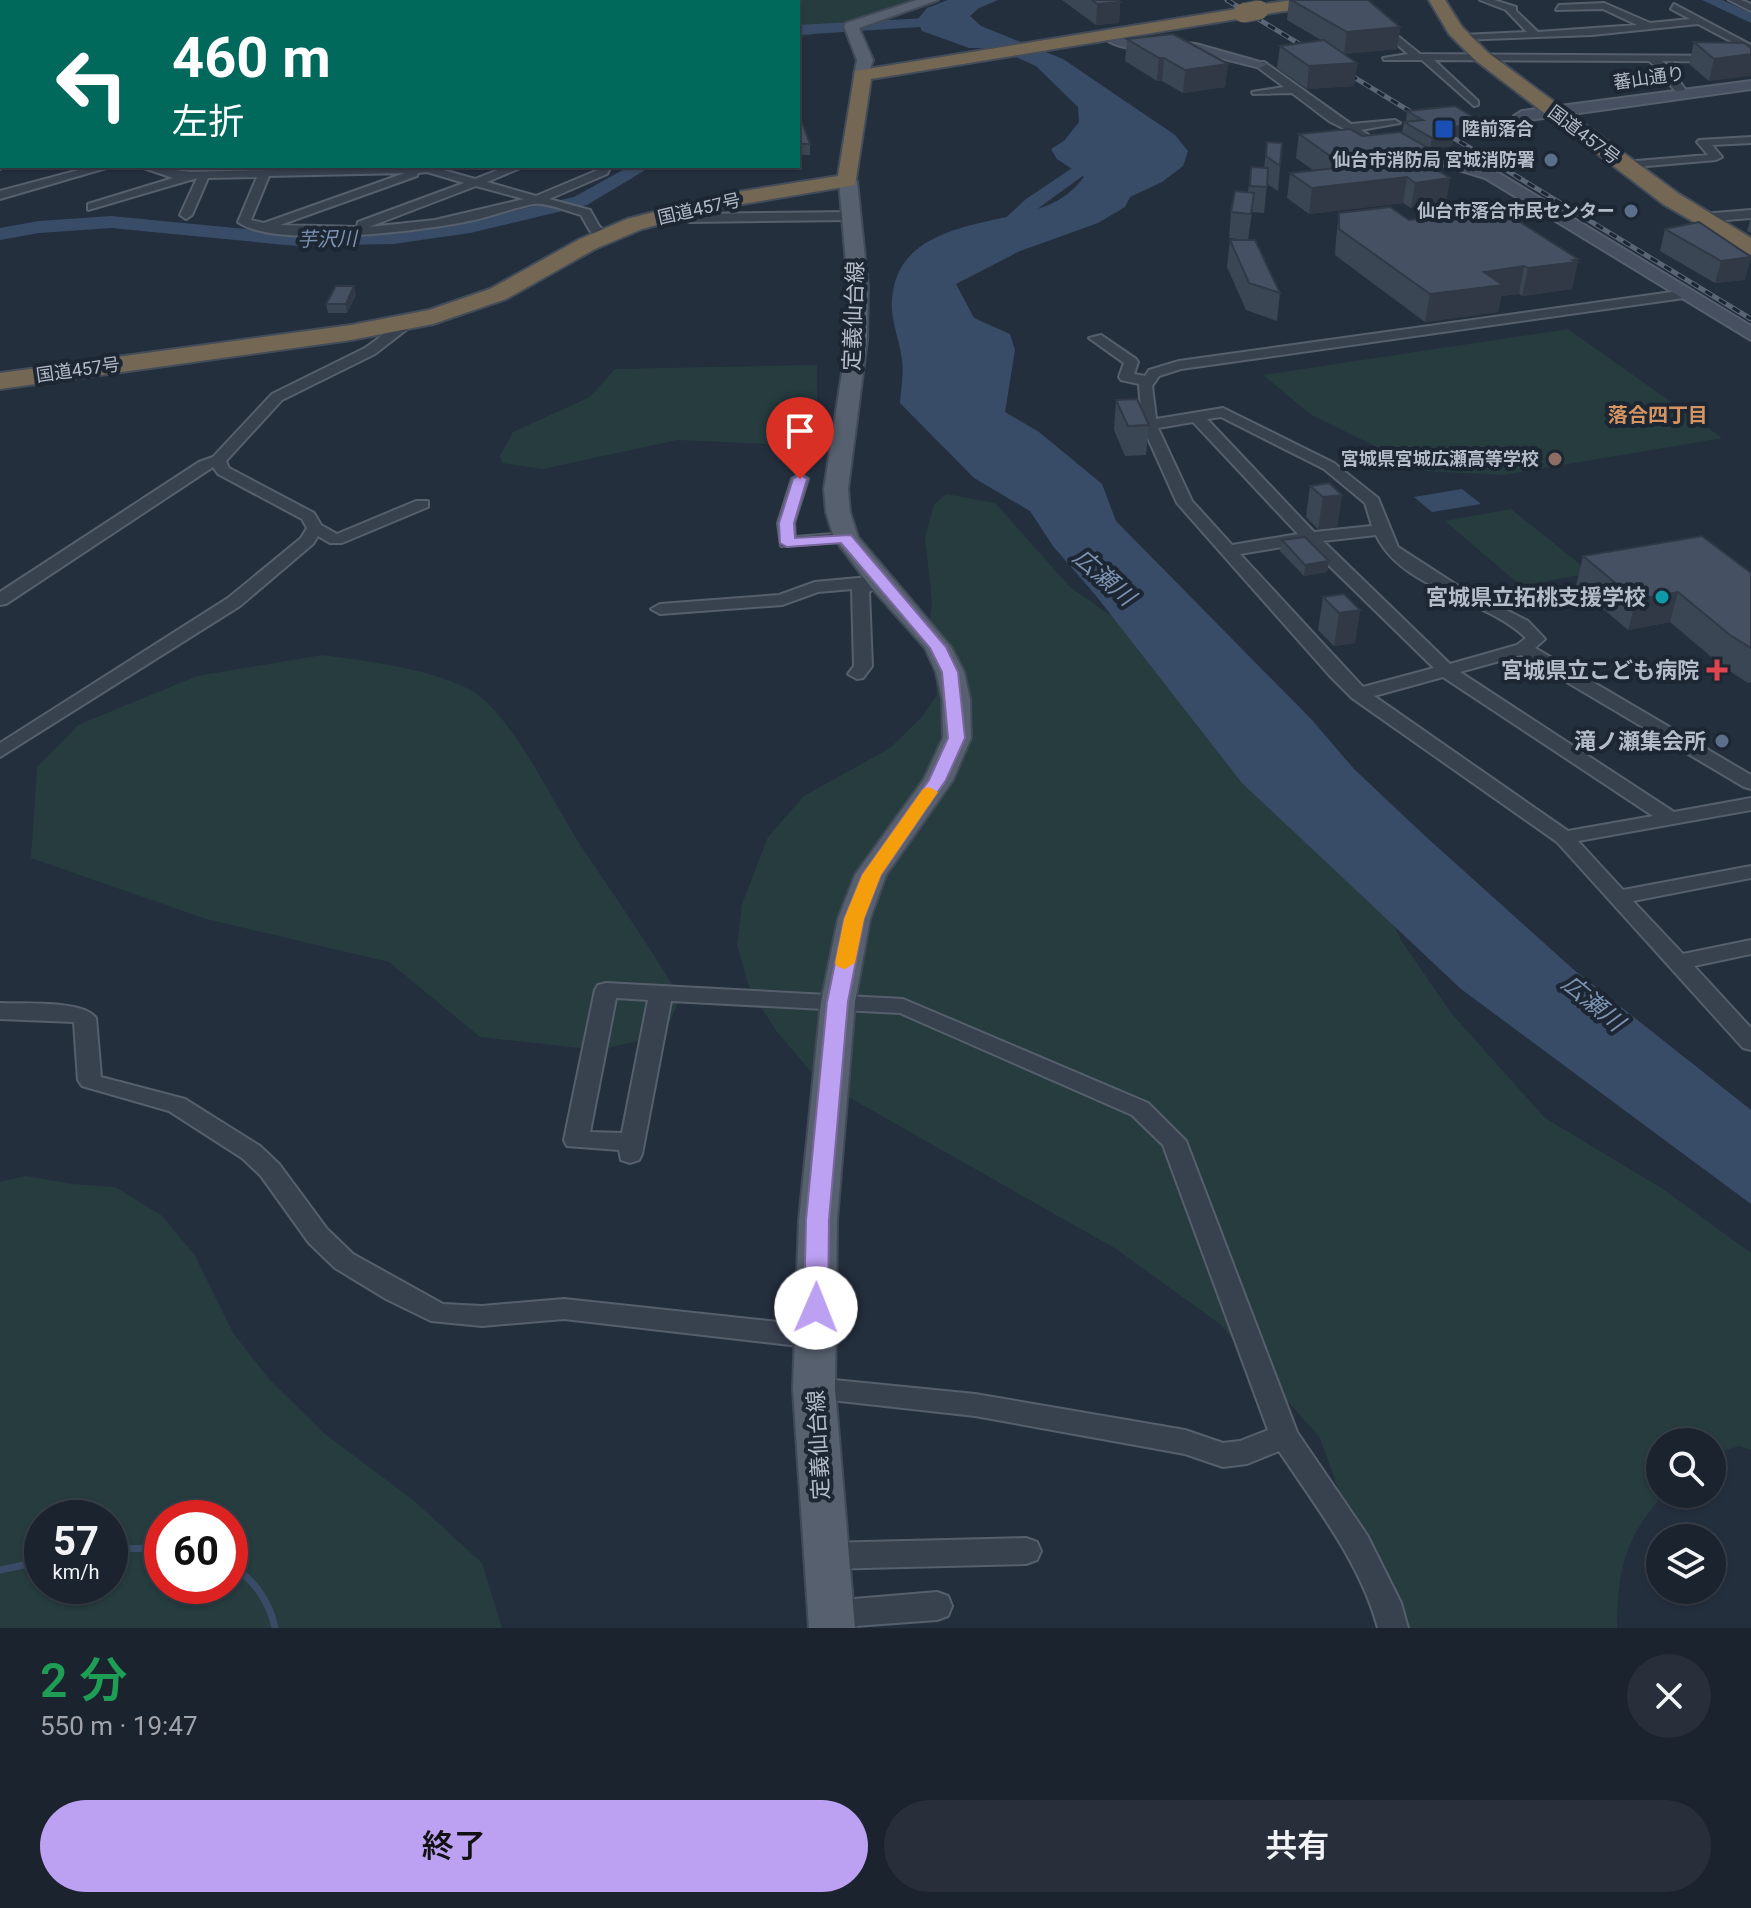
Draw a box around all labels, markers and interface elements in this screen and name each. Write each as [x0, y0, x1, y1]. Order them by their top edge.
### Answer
text: 460 m [172, 25, 331, 91]
icon: left [40, 32, 144, 136]
street label: 蕃山通り [1612, 62, 1686, 93]
text: 左折 [172, 101, 244, 143]
street label: 国道457号 [1544, 101, 1624, 168]
marker: 陸前落合 [1433, 118, 1455, 140]
place label: 陸前落合 [1462, 118, 1534, 139]
place label: 仙台市消防局 宮城消防署 [1333, 149, 1535, 170]
marker: 仙台市消防局 宮城消防署 [1542, 151, 1560, 169]
street label: 国道457号 [655, 189, 742, 228]
place label: 仙台市落合市民センター [1417, 200, 1615, 221]
marker: 仙台市落合市民センター [1622, 202, 1640, 220]
water label: 芋沢川 [297, 226, 359, 252]
street label: 定義仙台線 [839, 261, 868, 371]
street label: 国道457号 [35, 353, 121, 386]
pin [766, 397, 834, 479]
district label: 落合四丁目 [1608, 403, 1708, 427]
icon: arrive [778, 409, 822, 453]
place label: 宮城県宮城広瀬高等学校 [1341, 448, 1539, 469]
marker: 宮城県宮城広瀬高等学校 [1546, 450, 1564, 468]
water label: 広瀬川 [1068, 543, 1143, 613]
place label: 宮城県立拓桃支援学校 [1426, 585, 1646, 610]
marker: 宮城県立拓桃支援学校 [1653, 588, 1671, 606]
place label: 宮城県立こども病院 [1501, 658, 1699, 683]
marker: 宮城県立こども病院 [1706, 659, 1728, 681]
place label: 滝ノ瀬集会所 [1574, 729, 1706, 754]
marker: 滝ノ瀬集会所 [1713, 732, 1731, 750]
water label: 広瀬川 [1556, 969, 1632, 1039]
position arrow [774, 1266, 858, 1350]
street label: 定義仙台線 [803, 1389, 834, 1501]
map controls [1646, 1428, 1726, 1604]
button: search [1646, 1428, 1726, 1508]
speed limit sign: 60 [144, 1500, 248, 1604]
text: 57 [53, 1518, 99, 1565]
button: layers [1646, 1524, 1726, 1604]
text: km/h [53, 1560, 99, 1584]
text: 2 分 [40, 1652, 127, 1709]
button: close [1627, 1654, 1711, 1738]
text: 550 m · 19:47 [40, 1711, 198, 1741]
button: 終了 [40, 1800, 868, 1892]
button: 共有 [884, 1800, 1711, 1892]

